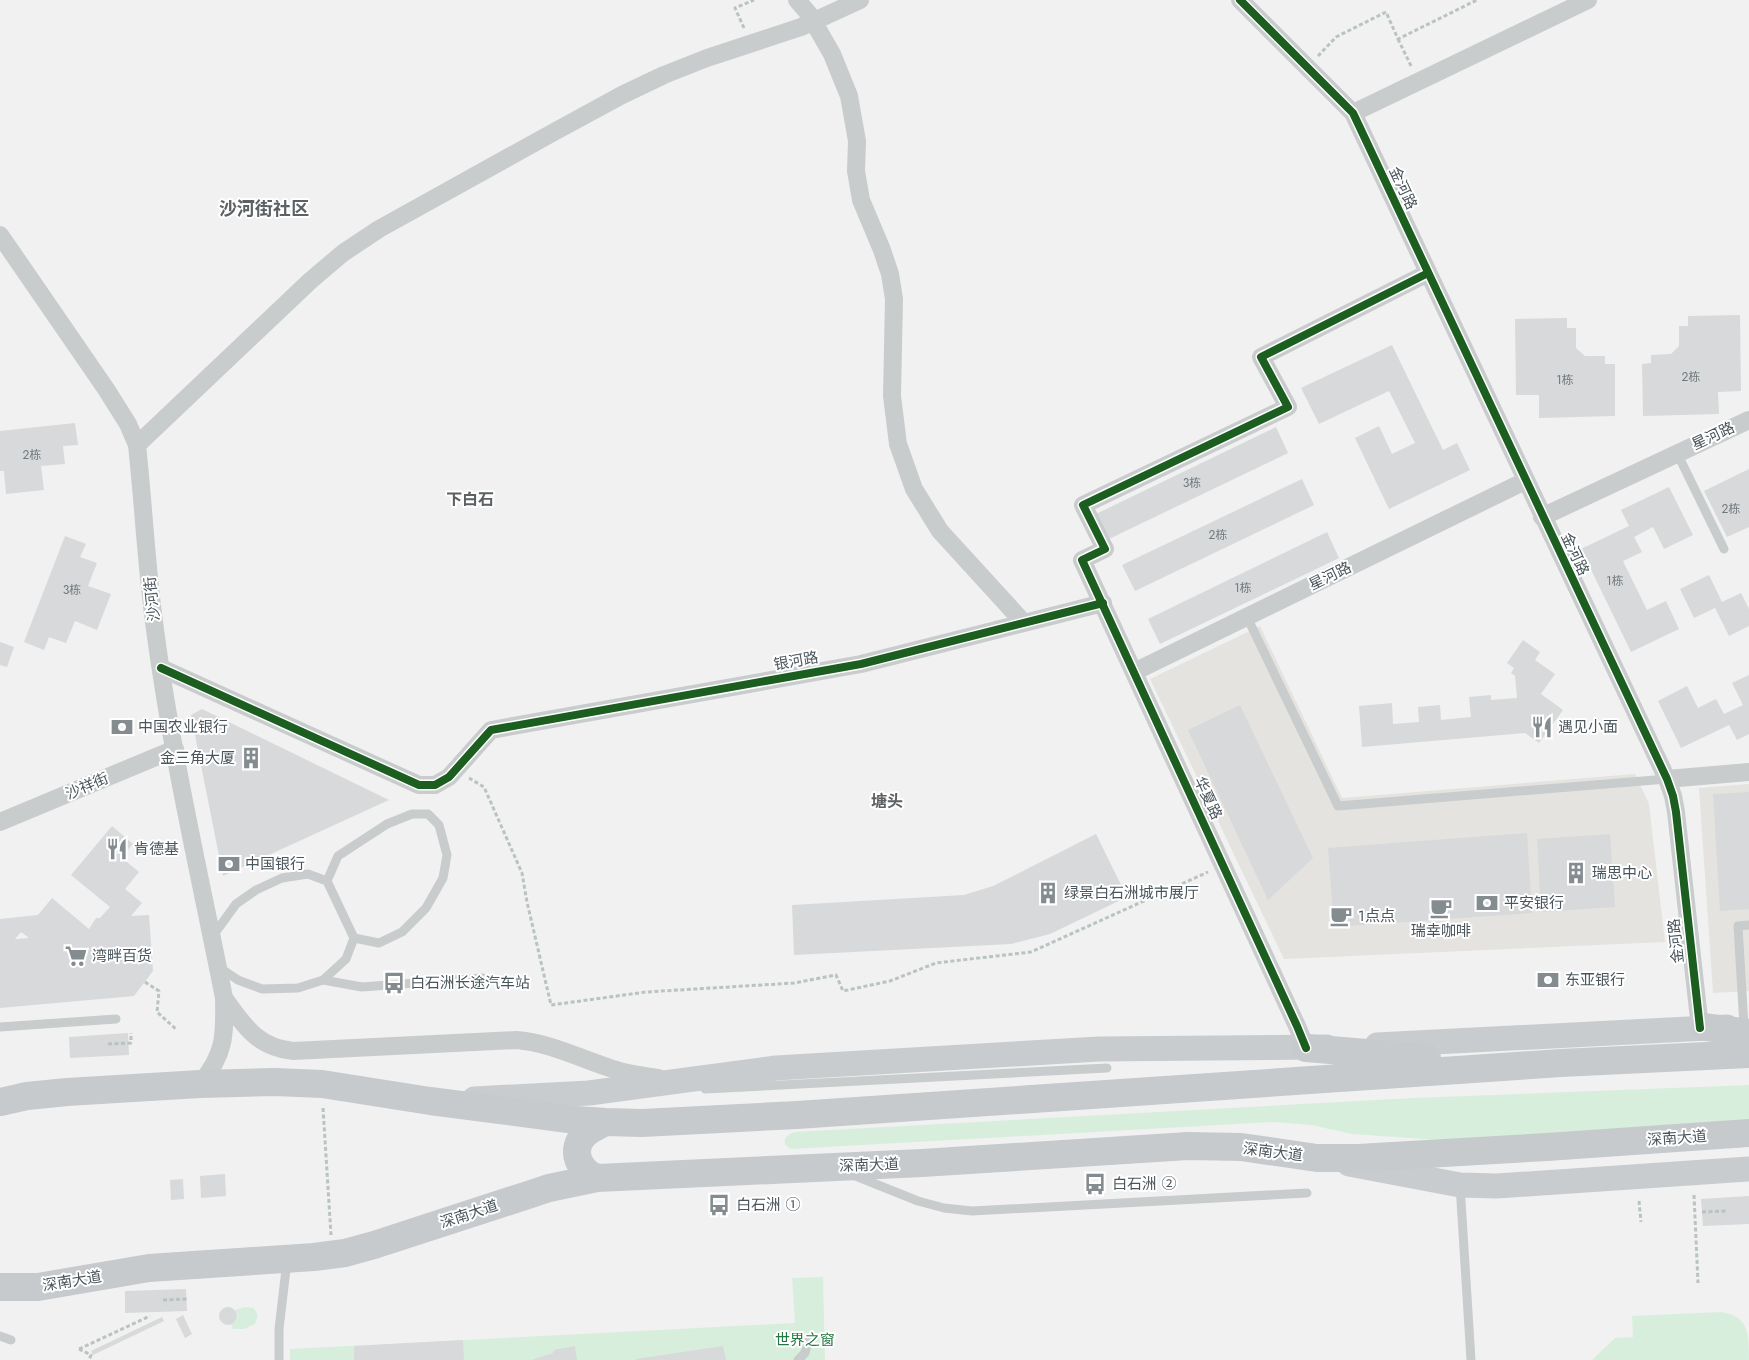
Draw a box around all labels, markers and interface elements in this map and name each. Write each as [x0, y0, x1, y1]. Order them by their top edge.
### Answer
street label: 金河路 [1384, 163, 1422, 213]
district label: 沙河街社区 [219, 196, 309, 222]
house number: 2栋 [1682, 368, 1700, 386]
house number: 1栋 [1556, 371, 1574, 389]
street label: 星河路 [1688, 417, 1738, 455]
house number: 2栋 [23, 446, 41, 464]
house number: 3栋 [1183, 474, 1201, 492]
district label: 下白石 [446, 488, 494, 511]
house number: 2栋 [1722, 500, 1740, 518]
house number: 2栋 [1209, 526, 1227, 544]
street label: 金河路 [1556, 529, 1594, 579]
street label: 星河路 [1305, 556, 1355, 596]
house number: 1栋 [1606, 572, 1624, 590]
street label: 沙河街 [139, 575, 165, 623]
house number: 1栋 [1234, 579, 1252, 597]
house number: 3栋 [63, 581, 81, 599]
street label: 银河路 [772, 646, 820, 676]
bank icon: 中国农业银行 [109, 714, 135, 740]
restaurant icon: 遇见小面 [1529, 714, 1555, 740]
place label: 中国农业银行 [138, 716, 228, 738]
place label: 遇见小面 [1558, 716, 1618, 738]
building icon: 金三角大厦 [238, 745, 264, 771]
place label: 金三角大厦 [160, 747, 235, 769]
street label: 沙祥街 [62, 767, 112, 805]
street label: 华夏路 [1189, 773, 1227, 823]
district label: 塘头 [871, 790, 903, 813]
restaurant icon: 肯德基 [104, 836, 130, 862]
place label: 肯德基 [134, 838, 179, 860]
bank icon: 中国银行 [216, 851, 242, 877]
place label: 中国银行 [245, 853, 305, 875]
building icon: 瑞思中心 [1563, 860, 1589, 886]
place label: 瑞思中心 [1592, 862, 1652, 884]
building icon: 绿景白石洲城市展厅 [1035, 880, 1061, 906]
place label: 绿景白石洲城市展厅 [1064, 882, 1199, 904]
bank icon: 平安银行 [1474, 890, 1500, 916]
place label: 平安银行 [1504, 892, 1564, 914]
cafe icon: 瑞幸咖啡 [1428, 895, 1454, 921]
cafe icon: 1点点 [1328, 903, 1354, 929]
place label: 1点点 [1358, 905, 1395, 927]
street label: 金河路 [1663, 917, 1689, 965]
place label: 瑞幸咖啡 [1411, 920, 1471, 942]
supermarket icon: 湾畔百货 [63, 943, 89, 969]
place label: 湾畔百货 [92, 945, 152, 967]
bank icon: 东亚银行 [1535, 967, 1561, 993]
place label: 东亚银行 [1565, 969, 1625, 991]
bus stop icon: 白石洲长途汽车站 [381, 970, 407, 996]
place label: 白石洲长途汽车站 [410, 972, 530, 994]
street label: 深南大道 [1646, 1125, 1708, 1151]
street label: 深南大道 [1242, 1137, 1304, 1167]
street label: 深南大道 [839, 1153, 899, 1177]
bus stop icon: 白石洲 ② [1082, 1171, 1108, 1197]
place label: 白石洲 ② [1112, 1173, 1177, 1195]
bus stop icon: 白石洲 ① [706, 1192, 732, 1218]
street label: 深南大道 [437, 1194, 501, 1234]
place label: 白石洲 ① [736, 1194, 801, 1216]
street label: 深南大道 [41, 1265, 103, 1297]
park label: 世界之窗 [775, 1329, 835, 1351]

